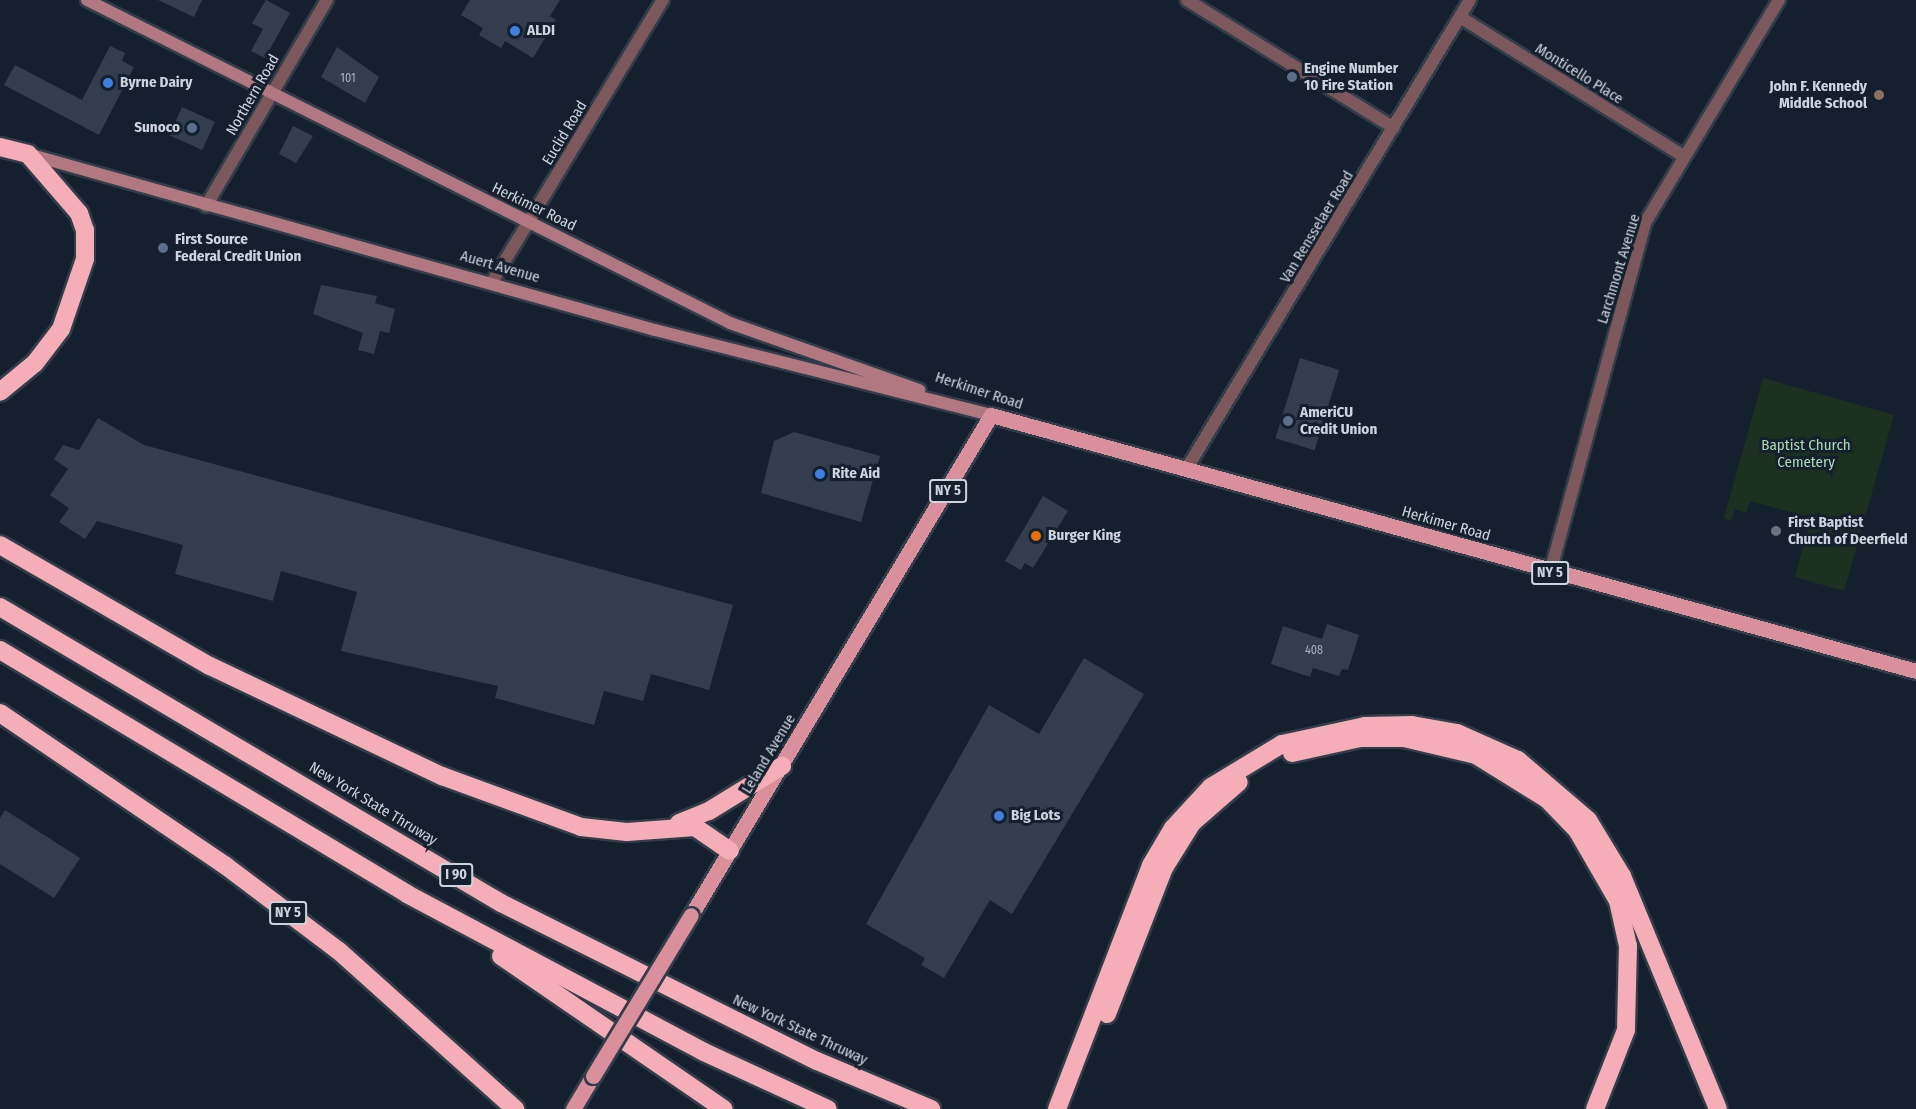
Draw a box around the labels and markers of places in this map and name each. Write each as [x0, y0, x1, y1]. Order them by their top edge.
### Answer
place label: ALDI [527, 22, 555, 40]
marker: ALDI [508, 24, 522, 38]
place label: Engine Number 10 Fire Station [1304, 59, 1398, 94]
marker: Engine Number 10 Fire Station [1285, 70, 1299, 84]
place label: Byrne Dairy [120, 74, 192, 92]
marker: Byrne Dairy [101, 76, 115, 90]
place label: John F. Kennedy Middle School [1769, 77, 1867, 112]
marker: John F. Kennedy Middle School [1872, 88, 1886, 102]
place label: Sunoco [134, 119, 180, 137]
marker: Sunoco [185, 121, 199, 135]
place label: First Source Federal Credit Union [175, 230, 301, 265]
marker: First Source Federal Credit Union [156, 241, 170, 255]
place label: AmeriCU Credit Union [1300, 403, 1377, 438]
marker: AmeriCU Credit Union [1281, 414, 1295, 428]
place label: Rite Aid [832, 465, 880, 483]
marker: Rite Aid [813, 467, 827, 481]
place label: First Baptist Church of Deerfield [1788, 513, 1908, 548]
marker: First Baptist Church of Deerfield [1769, 524, 1783, 538]
place label: Burger King [1048, 527, 1121, 545]
marker: Burger King [1029, 529, 1043, 543]
place label: Big Lots [1011, 807, 1060, 825]
marker: Big Lots [992, 809, 1006, 823]

